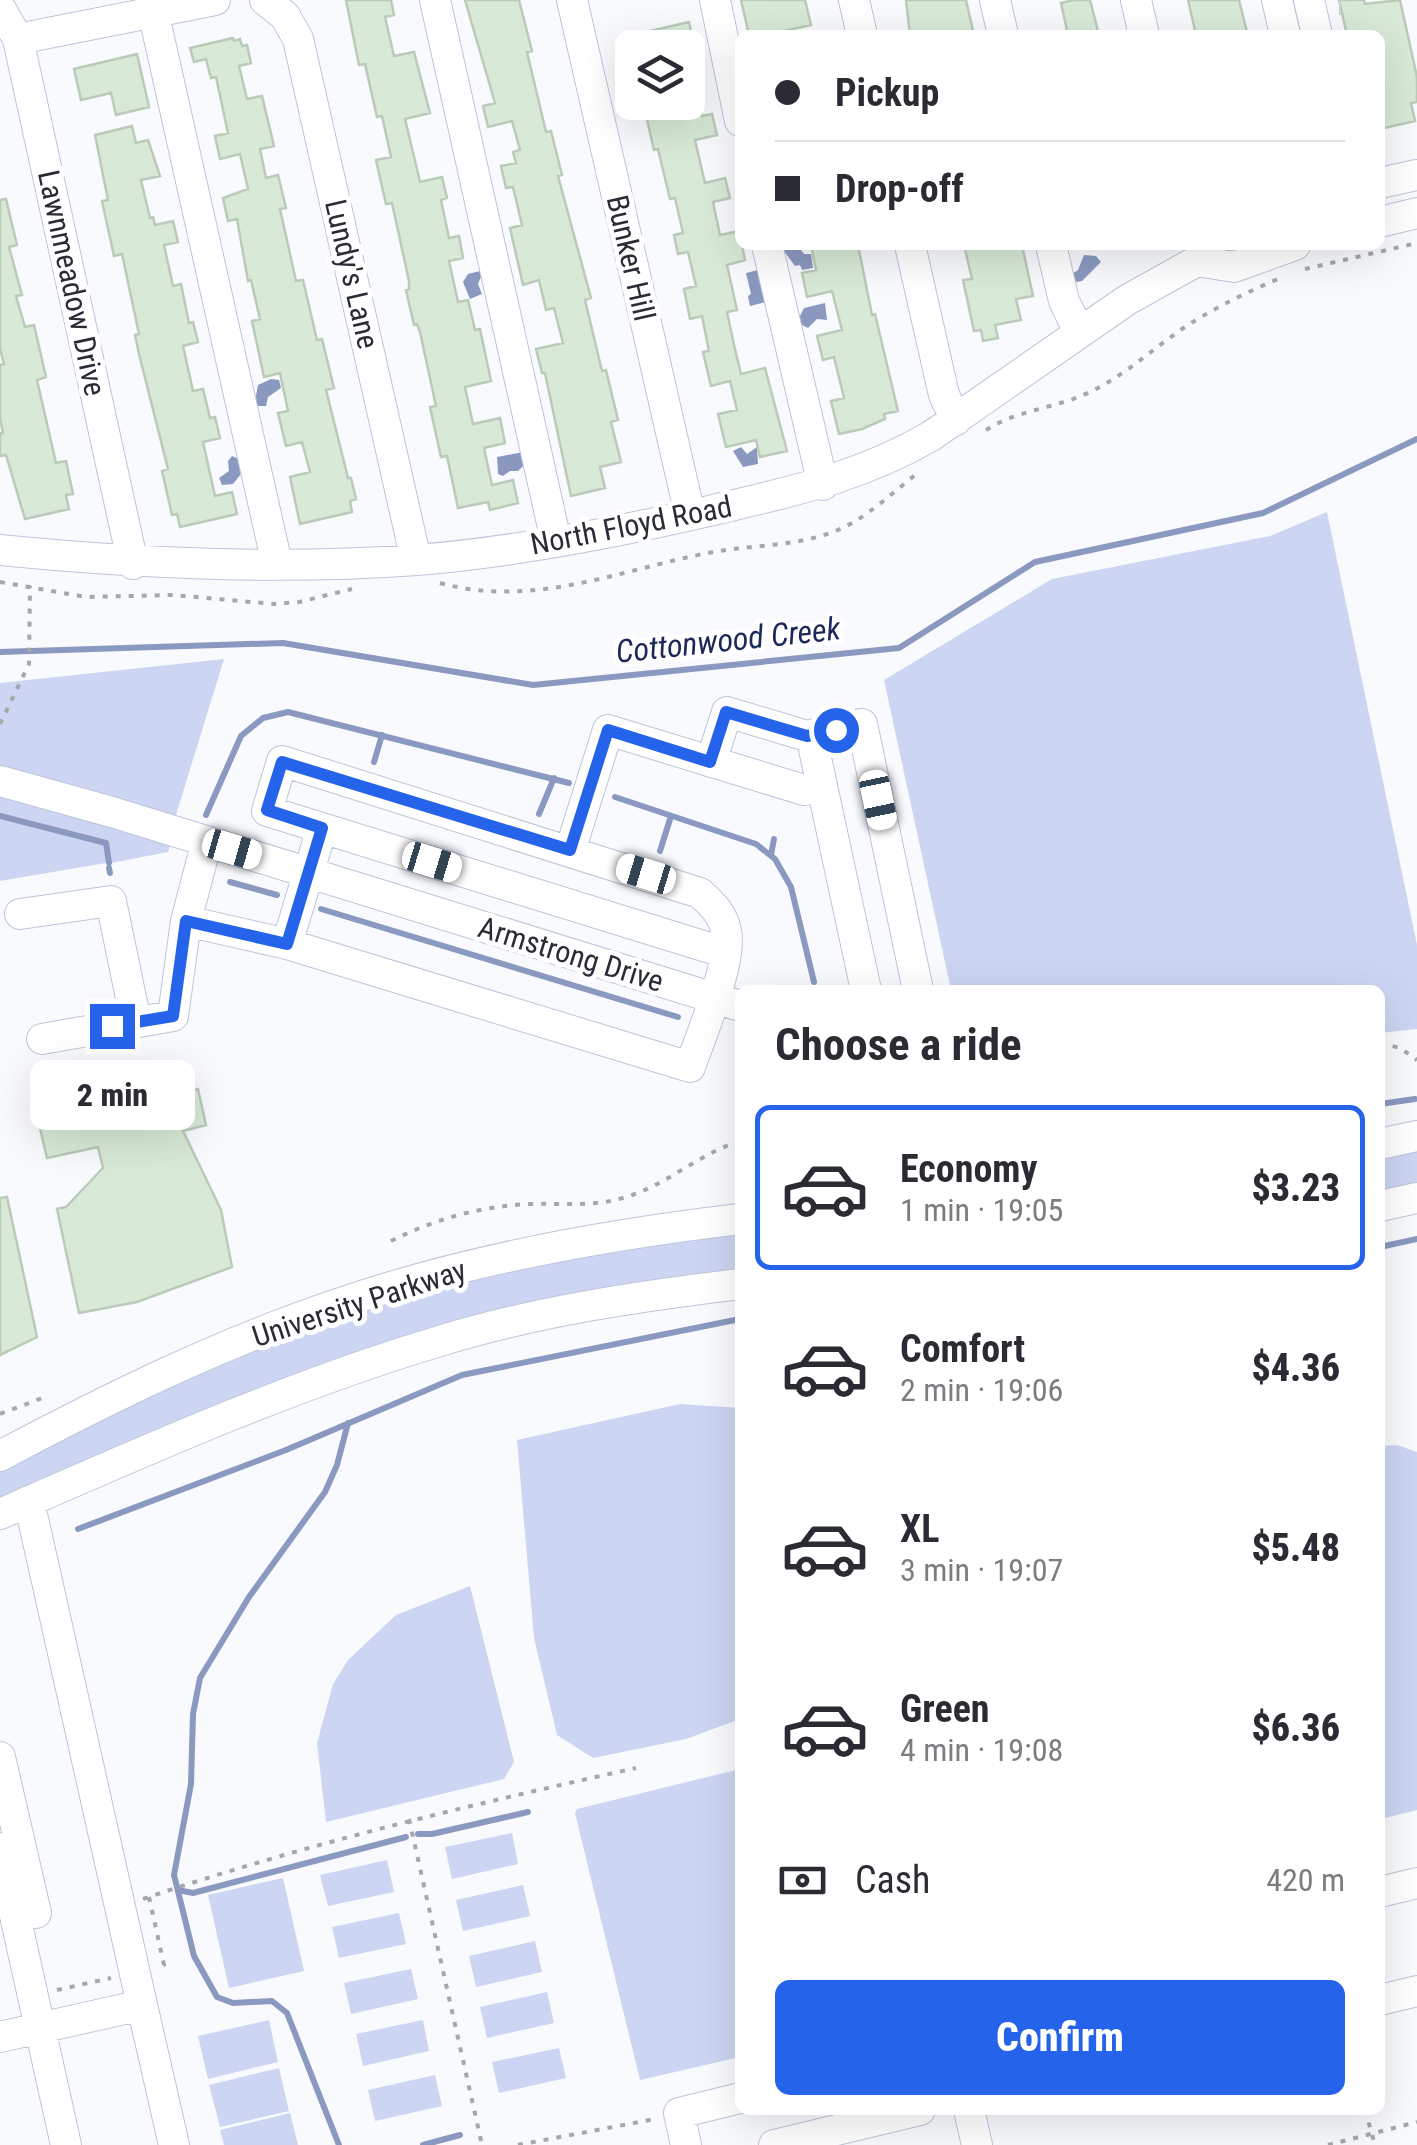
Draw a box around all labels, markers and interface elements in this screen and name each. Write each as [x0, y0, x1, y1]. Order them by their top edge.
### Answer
map controls [615, 30, 705, 120]
button: layers [615, 30, 705, 120]
text: Pickup [835, 71, 939, 115]
street label: Lawnmeadow Drive [31, 167, 113, 399]
text: Drop-off [835, 167, 964, 211]
street label: Bunker Hill [600, 192, 662, 324]
street label: Lundy's Lane [318, 196, 386, 352]
street label: North Floyd Road [527, 488, 735, 562]
water label: Cottonwood Creek [614, 609, 843, 671]
route start [814, 708, 859, 753]
car [857, 768, 899, 832]
car [199, 826, 265, 872]
car [399, 839, 465, 885]
car [613, 851, 679, 897]
street label: Armstrong Drive [474, 909, 668, 999]
route end [90, 1004, 135, 1049]
text: Choose a ride [775, 1018, 1022, 1071]
callout: 2 min [29, 1061, 194, 1131]
text: 2 min [77, 1076, 148, 1114]
icon: car [780, 1143, 870, 1233]
text: Economy [900, 1147, 1037, 1191]
text: $3.23 [1251, 1166, 1340, 1210]
text: 1 min · 19:05 [900, 1191, 1063, 1229]
street label: University Parkway [248, 1252, 470, 1354]
icon: car [780, 1323, 870, 1413]
text: Comfort [900, 1327, 1025, 1371]
text: $4.36 [1251, 1346, 1340, 1390]
text: 2 min · 19:06 [900, 1371, 1063, 1409]
icon: car [780, 1503, 870, 1593]
text: XL [900, 1507, 939, 1551]
text: $5.48 [1251, 1526, 1340, 1570]
text: 3 min · 19:07 [900, 1551, 1063, 1589]
icon: car [780, 1683, 870, 1773]
text: Green [900, 1687, 990, 1731]
text: $6.36 [1251, 1706, 1340, 1750]
text: 4 min · 19:08 [900, 1731, 1063, 1769]
icon: cash [775, 1853, 830, 1908]
text: Cash [855, 1858, 930, 1902]
text: 420 m [1266, 1861, 1345, 1899]
button: Confirm [775, 1980, 1345, 2095]

